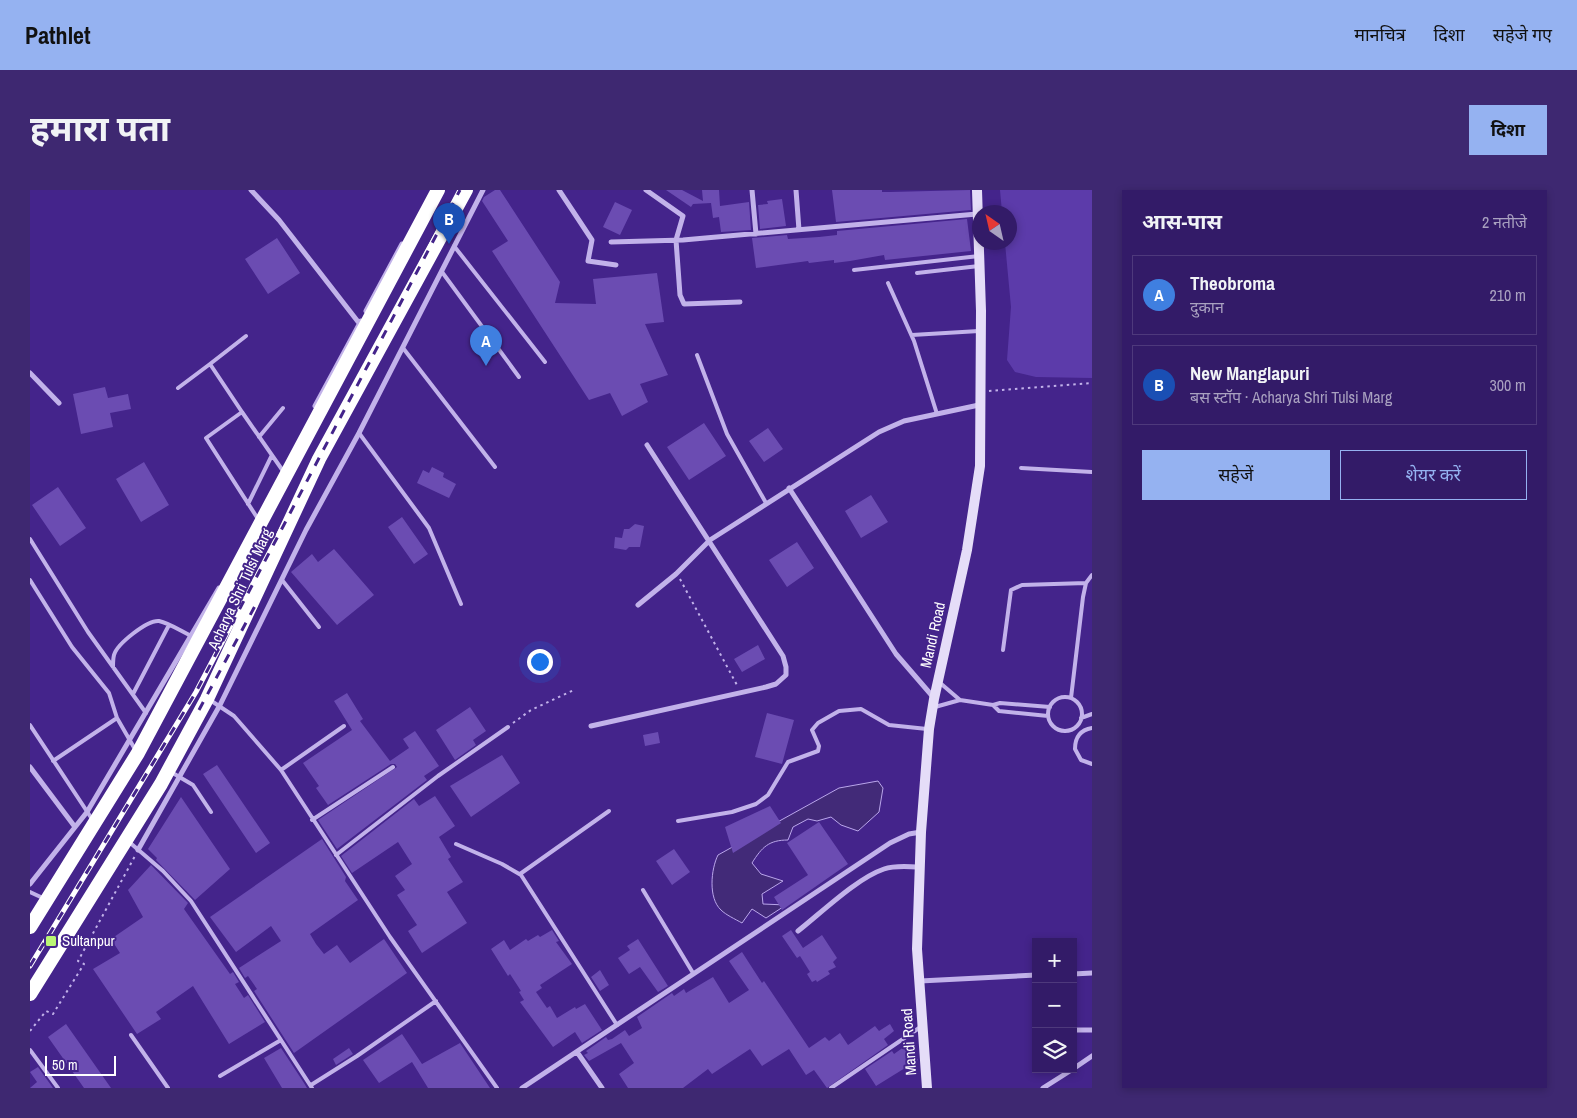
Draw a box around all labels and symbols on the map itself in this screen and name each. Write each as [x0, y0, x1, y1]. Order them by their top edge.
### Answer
pin: B [433, 203, 465, 244]
north arrow [972, 205, 1017, 250]
pin: A [470, 325, 502, 366]
street label: Acharya Shri Tulsi Marg [202, 525, 277, 654]
street label: Mandi Road [915, 600, 950, 670]
your location [527, 649, 553, 675]
place label: Sultanpur [62, 930, 115, 951]
marker: Sultanpur [44, 934, 58, 948]
street label: Mandi Road [896, 1008, 921, 1076]
scale bar [45, 1053, 116, 1076]

